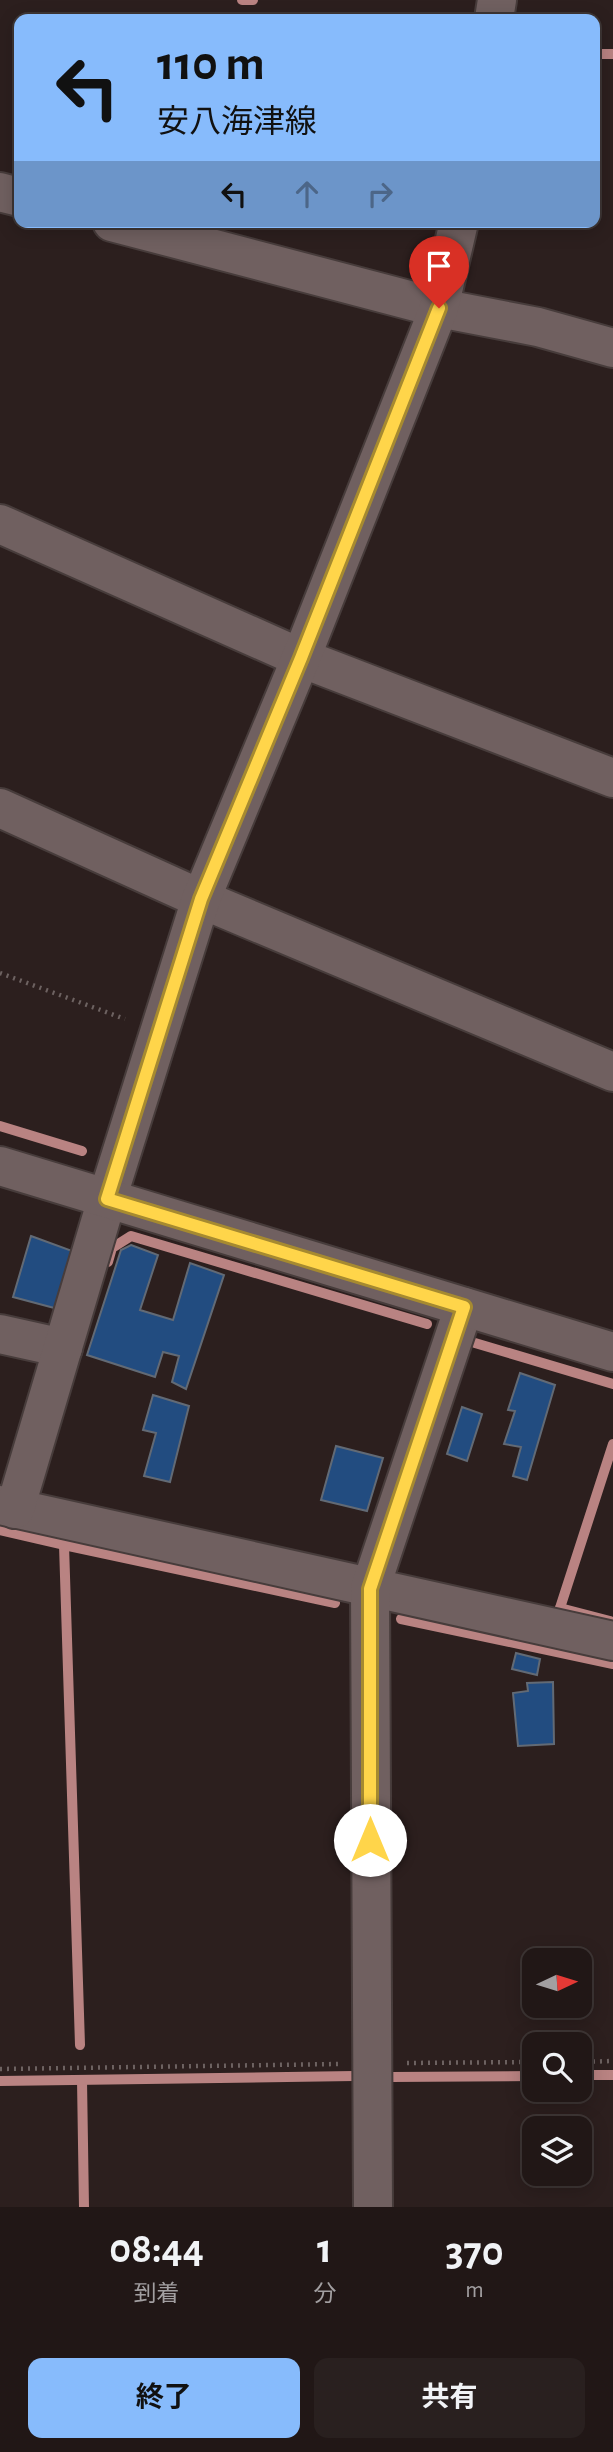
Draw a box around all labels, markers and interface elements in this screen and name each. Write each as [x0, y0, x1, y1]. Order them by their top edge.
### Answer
text: 110 m [157, 40, 265, 89]
icon: left [42, 42, 133, 133]
text: 安八海津線 [157, 106, 317, 138]
icon: left [215, 175, 253, 213]
icon: ahead [288, 175, 326, 213]
icon: right [361, 175, 399, 213]
pin [409, 236, 469, 308]
icon: arrive [420, 247, 458, 285]
position arrow [333, 1803, 407, 1877]
north arrow [522, 1948, 592, 2018]
map controls [522, 1948, 592, 2186]
button: search [522, 2032, 592, 2102]
button: layers [522, 2116, 592, 2186]
text: 08:44 [109, 2228, 204, 2270]
text: 1 [317, 2228, 332, 2270]
text: 370 [446, 2231, 504, 2273]
text: m [465, 2279, 484, 2302]
text: 到着 [134, 2283, 180, 2306]
text: 分 [313, 2283, 336, 2306]
button: 終了 [28, 2358, 300, 2438]
button: 共有 [314, 2358, 585, 2438]

